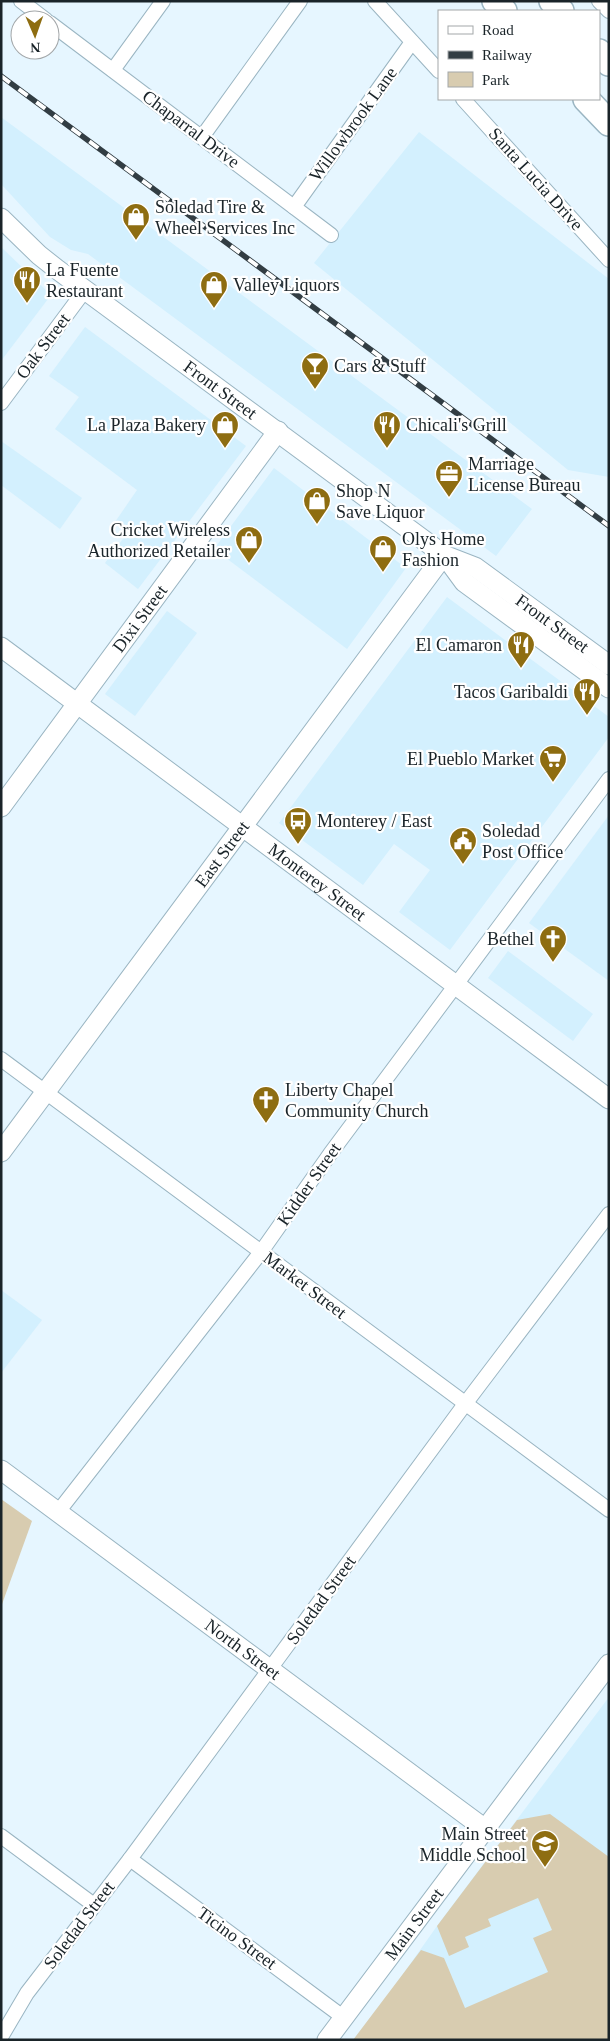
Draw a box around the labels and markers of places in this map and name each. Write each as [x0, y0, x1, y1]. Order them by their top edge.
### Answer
place label: Soledad Tire & Wheel Services Inc [155, 197, 295, 238]
shop icon: Soledad Tire & Wheel Services Inc [121, 202, 151, 241]
place label: La Fuente Restaurant [46, 260, 123, 301]
restaurant icon: La Fuente Restaurant [12, 265, 42, 304]
shop icon: Valley Liquors [199, 270, 229, 309]
place label: Valley Liquors [233, 275, 339, 295]
bar icon: Cars & Stuff [300, 351, 330, 390]
place label: Cars & Stuff [334, 356, 426, 376]
shop icon: La Plaza Bakery [210, 410, 240, 449]
restaurant icon: Chicali's Grill [372, 410, 402, 449]
place label: La Plaza Bakery [87, 415, 206, 435]
place label: Chicali's Grill [406, 415, 507, 435]
place label: Marriage License Bureau [468, 454, 580, 495]
office icon: Marriage License Bureau [434, 459, 464, 498]
place label: Shop N Save Liquor [336, 481, 424, 522]
shop icon: Shop N Save Liquor [302, 486, 332, 525]
place label: Cricket Wireless Authorized Retailer [88, 520, 230, 561]
shop icon: Cricket Wireless Authorized Retailer [234, 525, 264, 564]
place label: Olys Home Fashion [402, 529, 485, 570]
shop icon: Olys Home Fashion [368, 534, 398, 573]
restaurant icon: El Camaron [506, 630, 536, 669]
place label: El Camaron [416, 635, 502, 655]
restaurant icon: Tacos Garibaldi [572, 677, 602, 716]
place label: Tacos Garibaldi [454, 682, 568, 702]
supermarket icon: El Pueblo Market [538, 744, 568, 783]
place label: El Pueblo Market [407, 749, 534, 769]
bus stop icon: Monterey / East [283, 806, 313, 845]
place label: Monterey / East [317, 811, 432, 831]
place label: Soledad Post Office [482, 821, 563, 862]
public building icon: Soledad Post Office [448, 826, 478, 865]
church icon: Bethel [538, 924, 568, 963]
place label: Bethel [487, 929, 534, 949]
place label: Liberty Chapel Community Church [285, 1080, 429, 1121]
church icon: Liberty Chapel Community Church [251, 1085, 281, 1124]
place label: Main Street Middle School [420, 1824, 526, 1865]
school or university icon: Main Street Middle School [530, 1829, 560, 1868]

